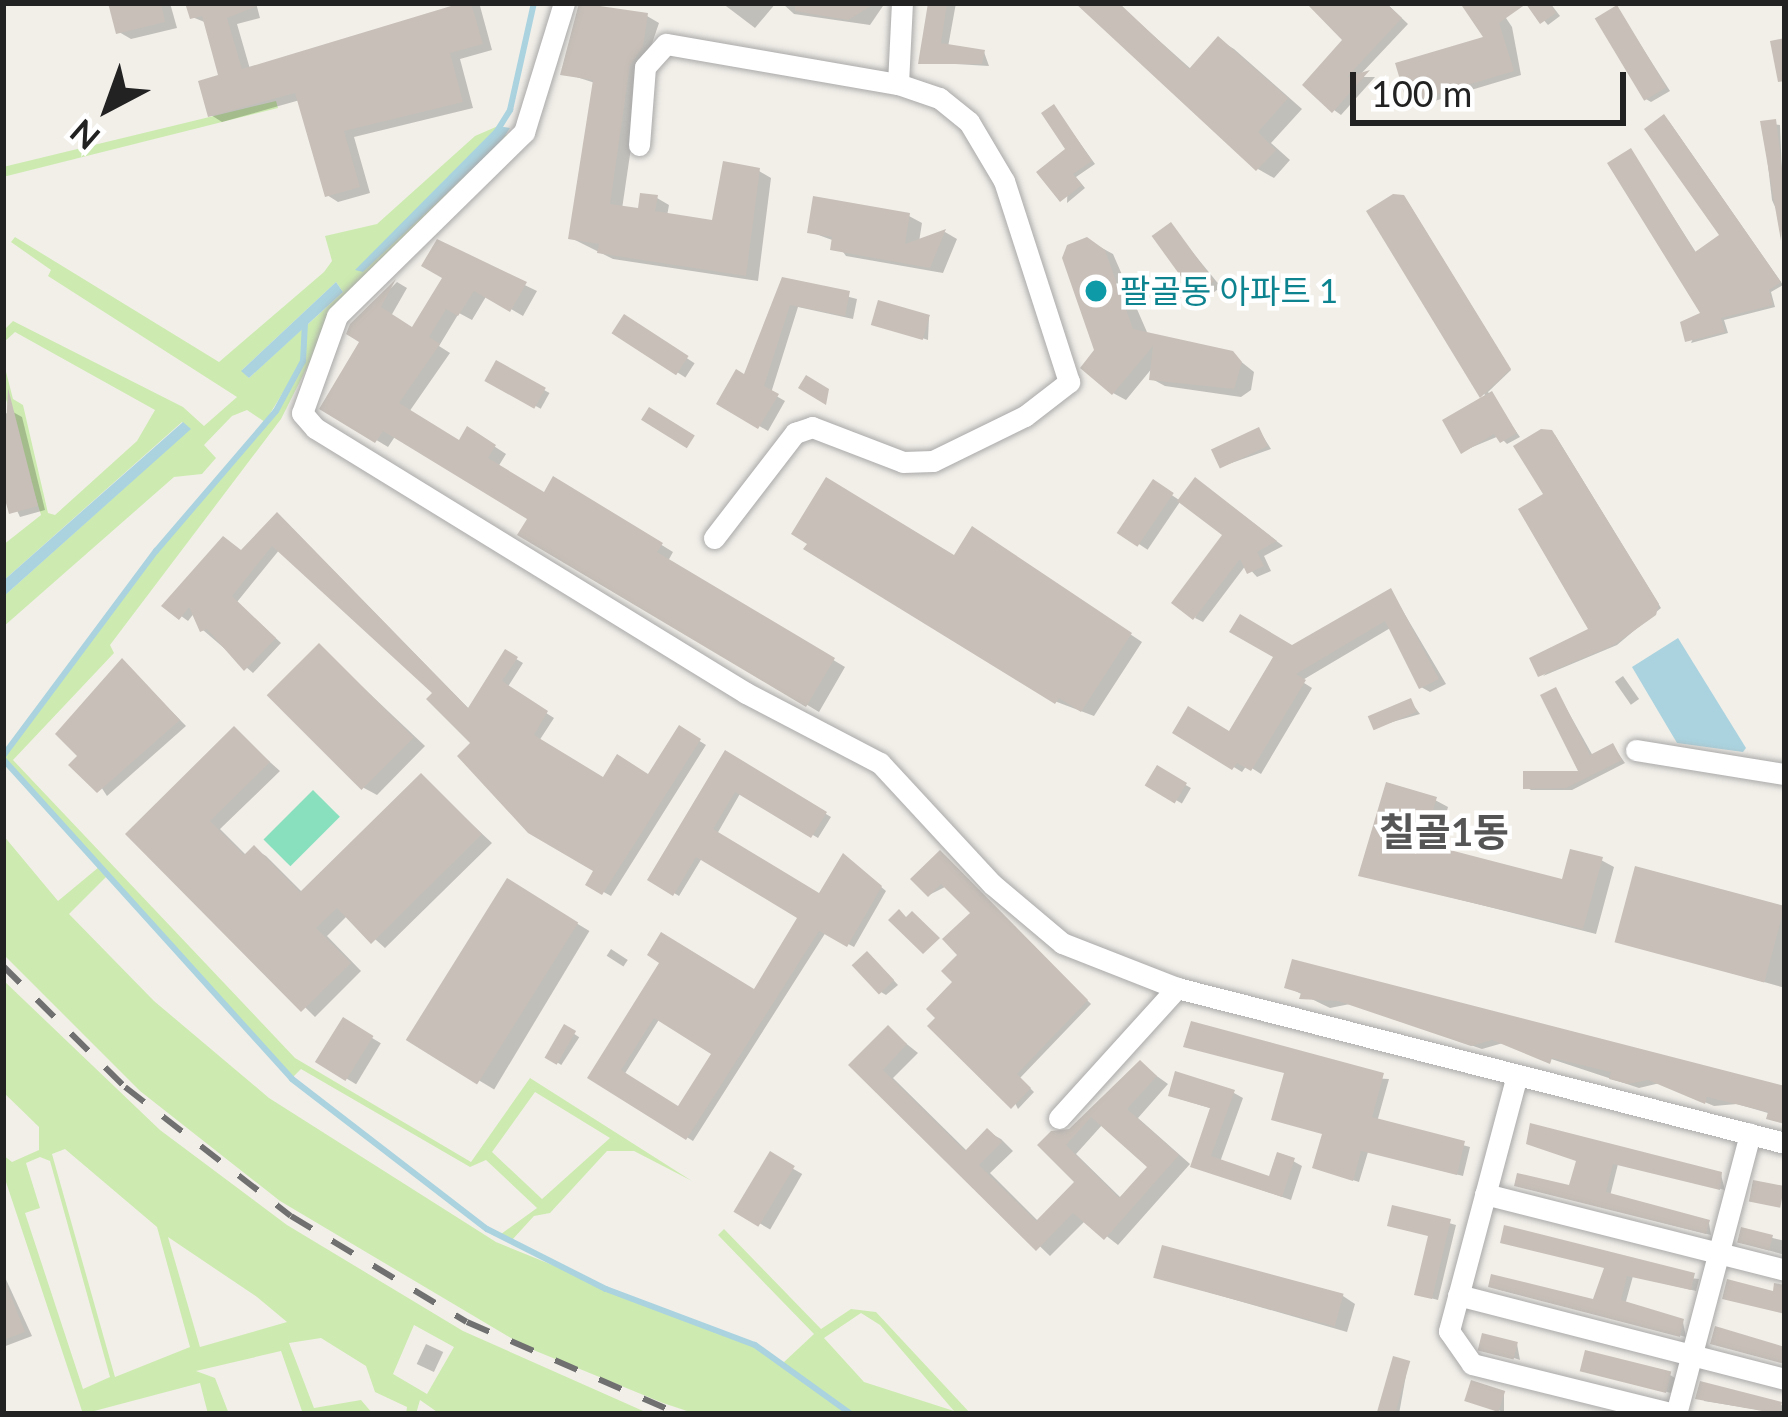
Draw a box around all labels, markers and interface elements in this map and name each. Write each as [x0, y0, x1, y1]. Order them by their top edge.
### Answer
north arrow [48, 48, 168, 168]
scale bar [1356, 48, 1632, 122]
text: 100 m [1371, 71, 1472, 115]
text: N [62, 112, 107, 159]
place label: 팔골동 아파트 1 [1120, 271, 1338, 311]
marker: 팔골동 아파트 1 [1083, 278, 1109, 304]
district label: 칠골1동 [1379, 808, 1509, 854]

